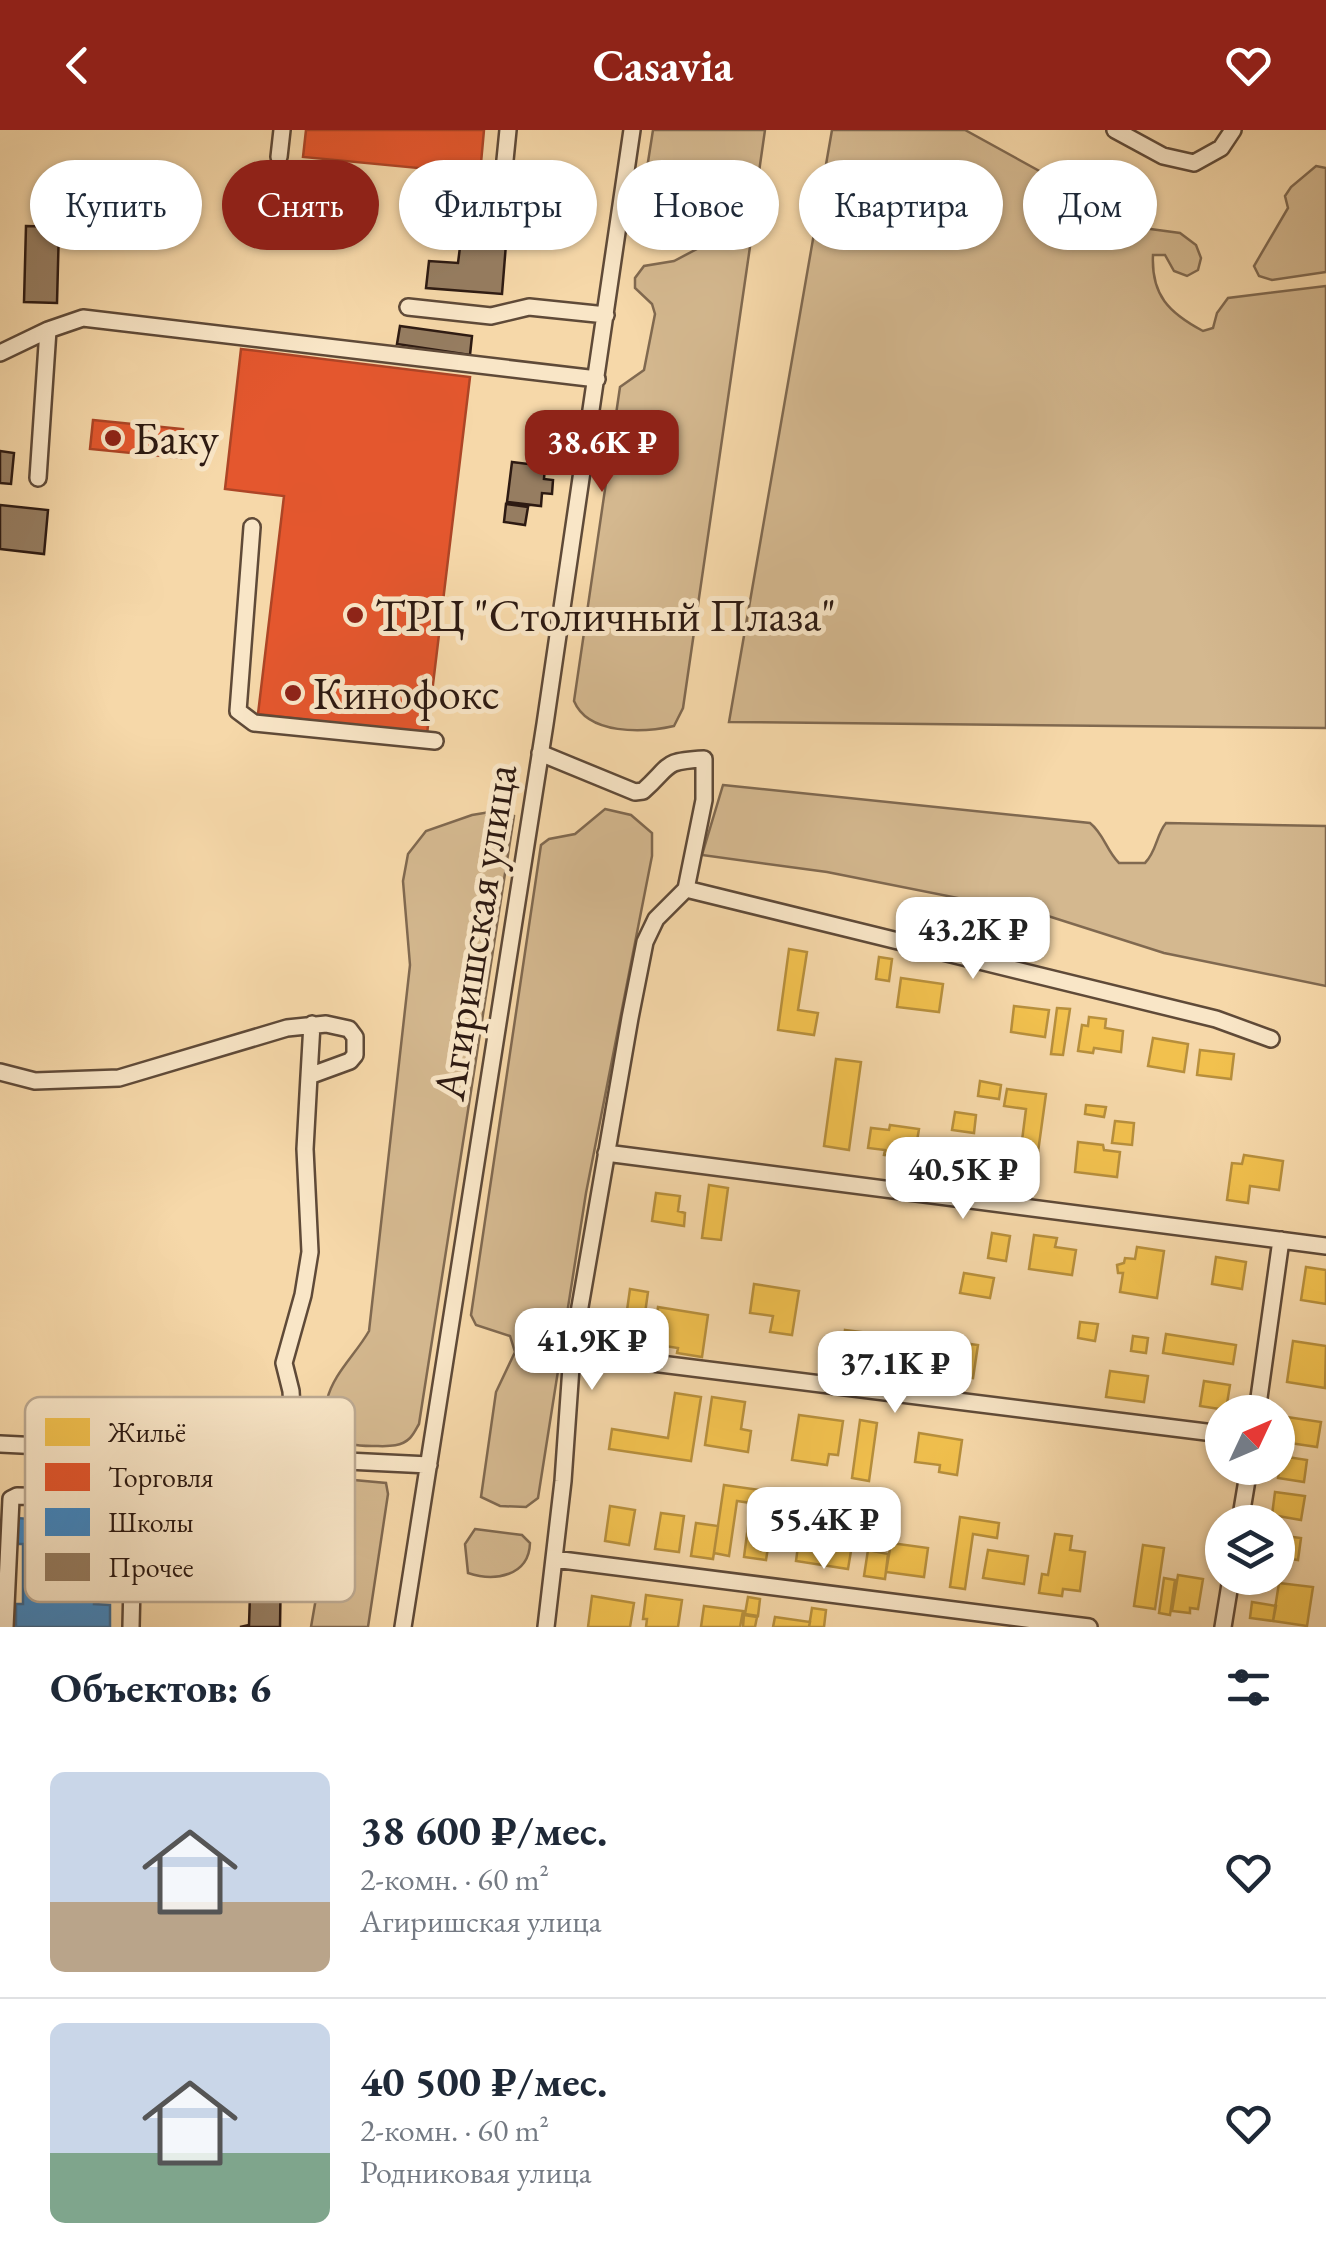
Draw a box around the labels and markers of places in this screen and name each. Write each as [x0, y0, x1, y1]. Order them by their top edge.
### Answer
place label: Баку [133, 409, 219, 467]
pin: 38.6K ₽ [510, 410, 694, 495]
marker: Баку [102, 427, 124, 449]
place label: ТРЦ "Столичный Плаза" [375, 586, 836, 644]
marker: ТРЦ "Столичный Плаза" [344, 604, 366, 626]
place label: Кинофокс [313, 664, 500, 722]
marker: Кинофокс [282, 682, 304, 704]
pin: 43.2K ₽ [881, 897, 1065, 982]
pin: 40.5K ₽ [871, 1137, 1055, 1222]
pin: 41.9K ₽ [500, 1308, 684, 1393]
pin: 37.1K ₽ [803, 1331, 987, 1416]
pin: 55.4K ₽ [732, 1487, 916, 1572]

